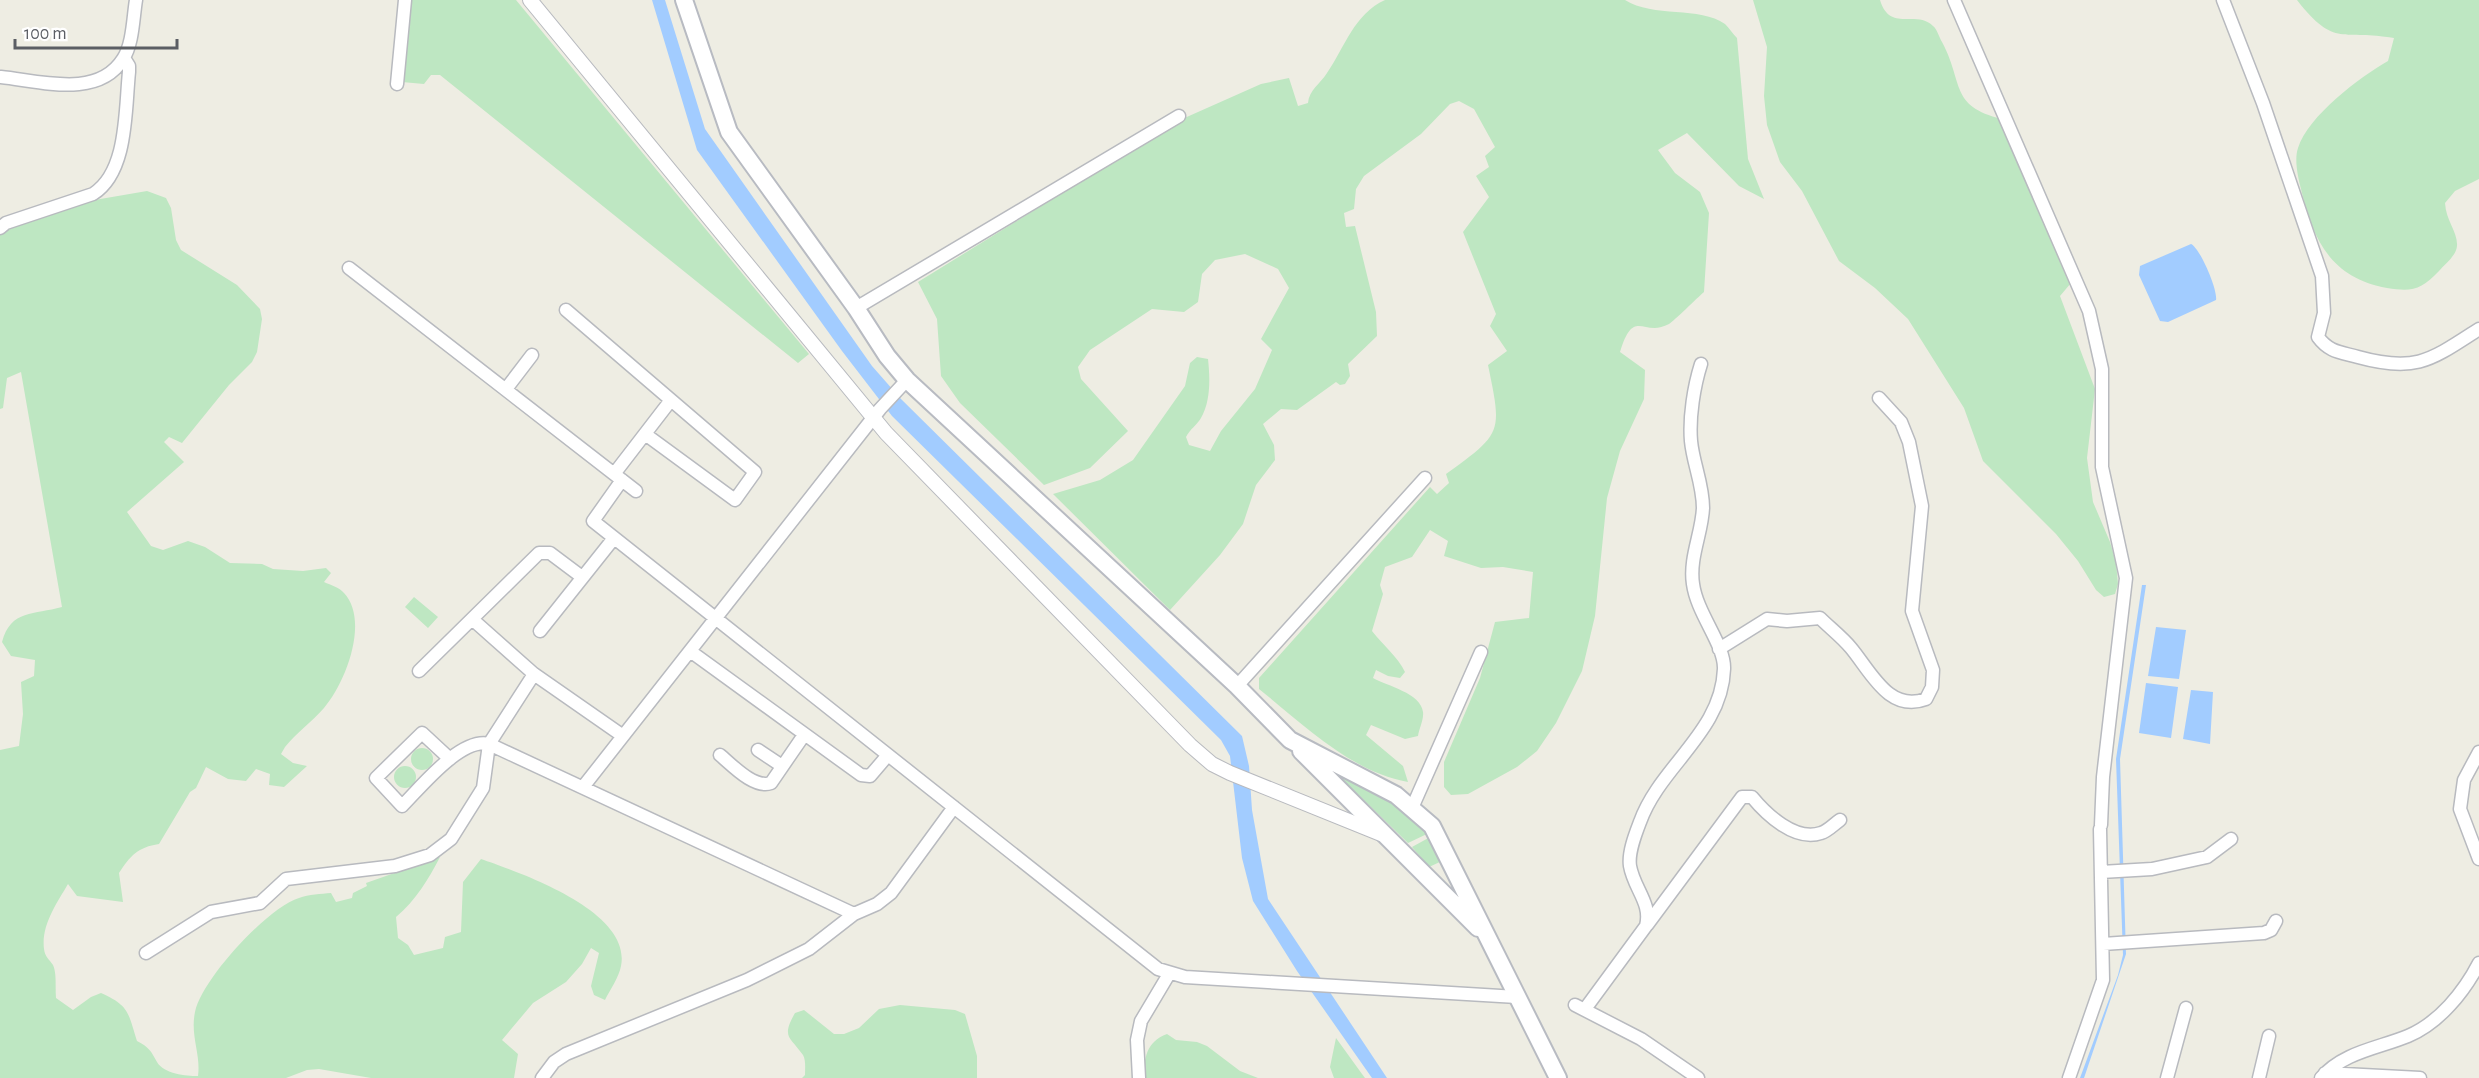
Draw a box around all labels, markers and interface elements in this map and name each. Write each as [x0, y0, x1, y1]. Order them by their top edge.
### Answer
scale bar [15, 12, 177, 50]
text: 100 m [24, 25, 67, 43]

